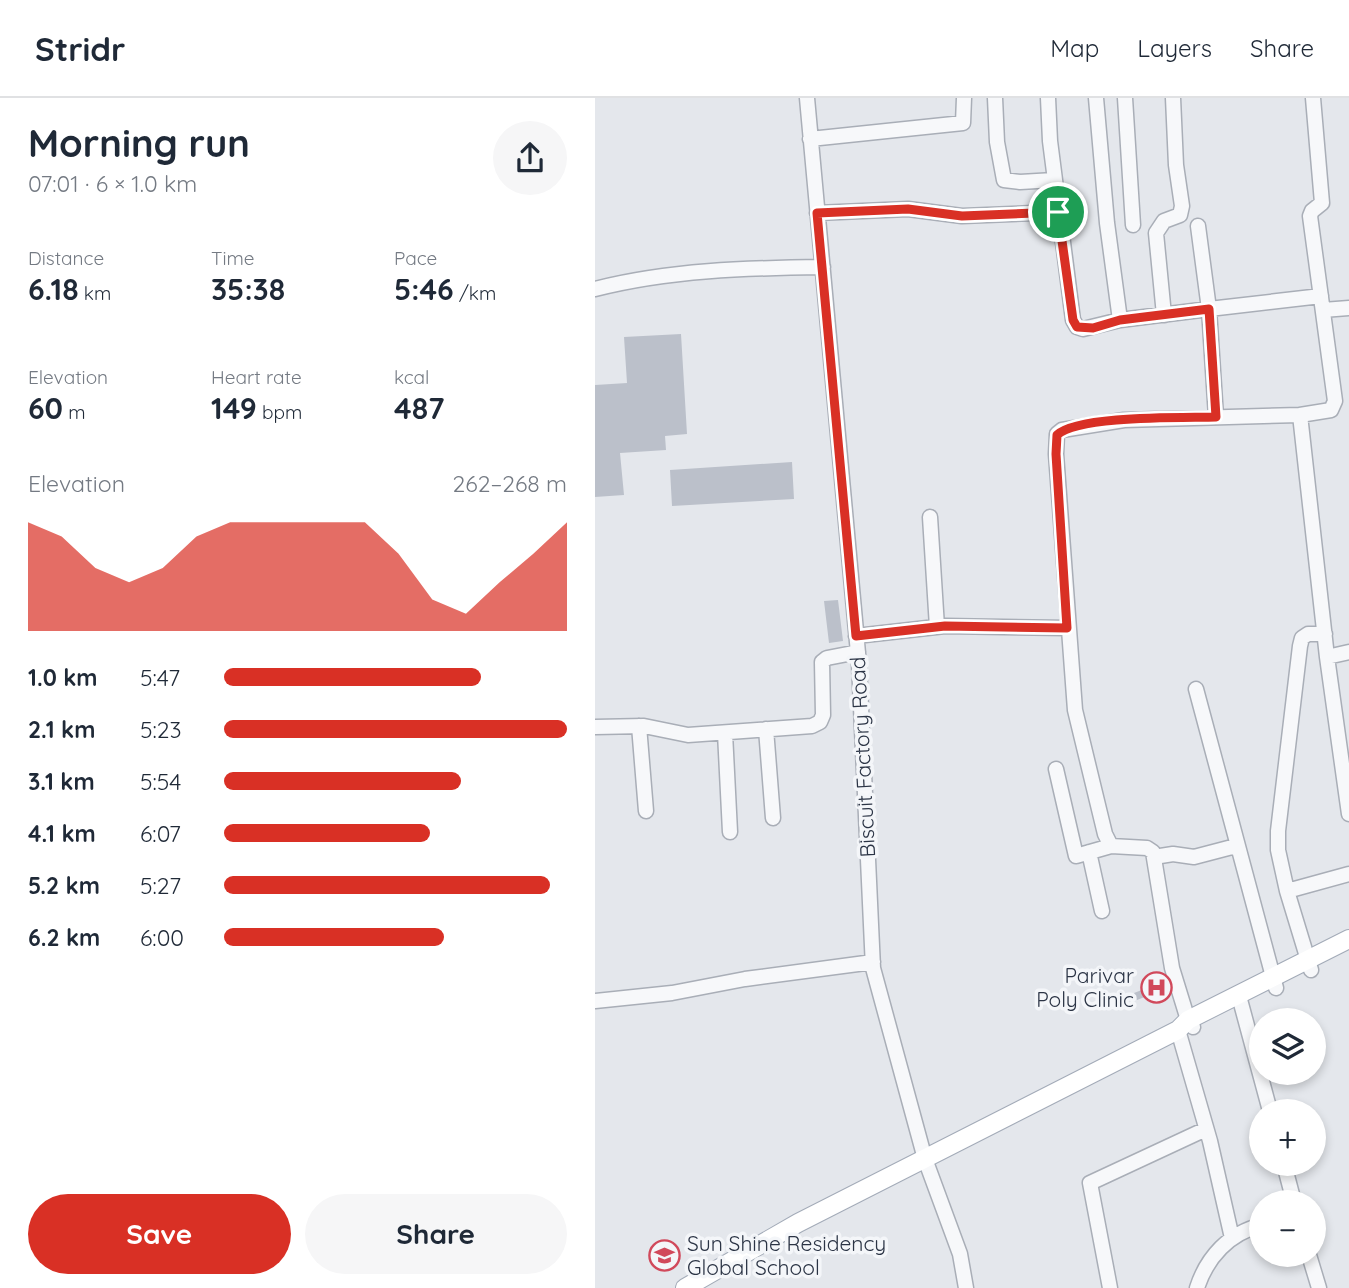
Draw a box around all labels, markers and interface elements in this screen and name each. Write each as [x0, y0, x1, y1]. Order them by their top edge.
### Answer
text: Stridr [35, 28, 125, 69]
text: Map [1050, 33, 1099, 63]
text: Layers [1137, 33, 1212, 63]
text: Share [1250, 33, 1314, 63]
text: Morning run [28, 119, 250, 167]
button: share [493, 121, 567, 195]
text: 07:01 · 6 × 1.0 km [28, 169, 197, 198]
pin [1028, 182, 1088, 242]
icon: arrive [1039, 193, 1077, 231]
text: Distance [28, 246, 104, 270]
text: Time [211, 246, 255, 270]
text: Pace [394, 246, 437, 270]
text: 6.18 [28, 270, 79, 308]
text: 35:38 [211, 270, 285, 308]
text: 5:46 [394, 270, 454, 308]
text: km [79, 281, 111, 305]
text: /km [454, 281, 496, 305]
text: Elevation [28, 365, 108, 389]
text: Heart rate [211, 365, 302, 389]
text: kcal [394, 365, 429, 389]
text: 60 [28, 389, 63, 427]
text: 149 [211, 389, 257, 427]
text: 487 [394, 389, 445, 427]
text: m [63, 400, 86, 424]
text: bpm [257, 400, 302, 424]
text: Elevation [28, 469, 125, 498]
text: 262–268 m [453, 469, 567, 498]
street label: Biscuit Factory Road [844, 656, 880, 858]
text: 1.0 km [28, 663, 98, 692]
text: 5:47 [140, 663, 180, 692]
text: 2.1 km [28, 715, 95, 744]
text: 5:23 [140, 715, 182, 744]
text: 3.1 km [28, 767, 95, 796]
text: 5:54 [140, 767, 182, 796]
text: 4.1 km [28, 819, 96, 848]
text: 6:07 [140, 819, 181, 848]
text: 5.2 km [28, 871, 100, 900]
text: 5:27 [140, 871, 181, 900]
text: 6.2 km [28, 923, 100, 952]
text: 6:00 [140, 923, 184, 952]
place label: Parivar Poly Clinic [1036, 962, 1134, 1012]
hospital icon: Parivar Poly Clinic [1140, 971, 1174, 1005]
map controls [1249, 1008, 1326, 1267]
button: layers [1249, 1008, 1326, 1085]
button: + [1249, 1099, 1326, 1176]
button: − [1249, 1190, 1326, 1267]
button: Save [28, 1194, 291, 1274]
button: Share [305, 1194, 567, 1274]
place label: Sun Shine Residency Global School [687, 1230, 886, 1280]
school or university icon: Sun Shine Residency Global School [647, 1239, 681, 1273]

